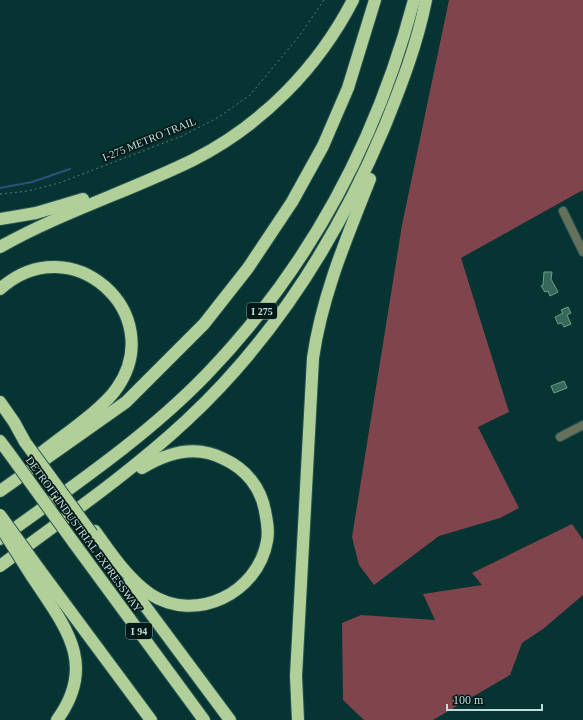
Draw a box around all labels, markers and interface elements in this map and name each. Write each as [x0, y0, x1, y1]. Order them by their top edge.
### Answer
street label: I-275 METRO TRAIL [100, 115, 198, 163]
road number: I 275 [247, 303, 277, 319]
street label: DETROIT INDUSTRIAL EXPRESSWAY [24, 454, 144, 614]
road number: I 94 [126, 623, 152, 639]
scale bar [447, 686, 542, 712]
text: 100 m [453, 693, 484, 707]

